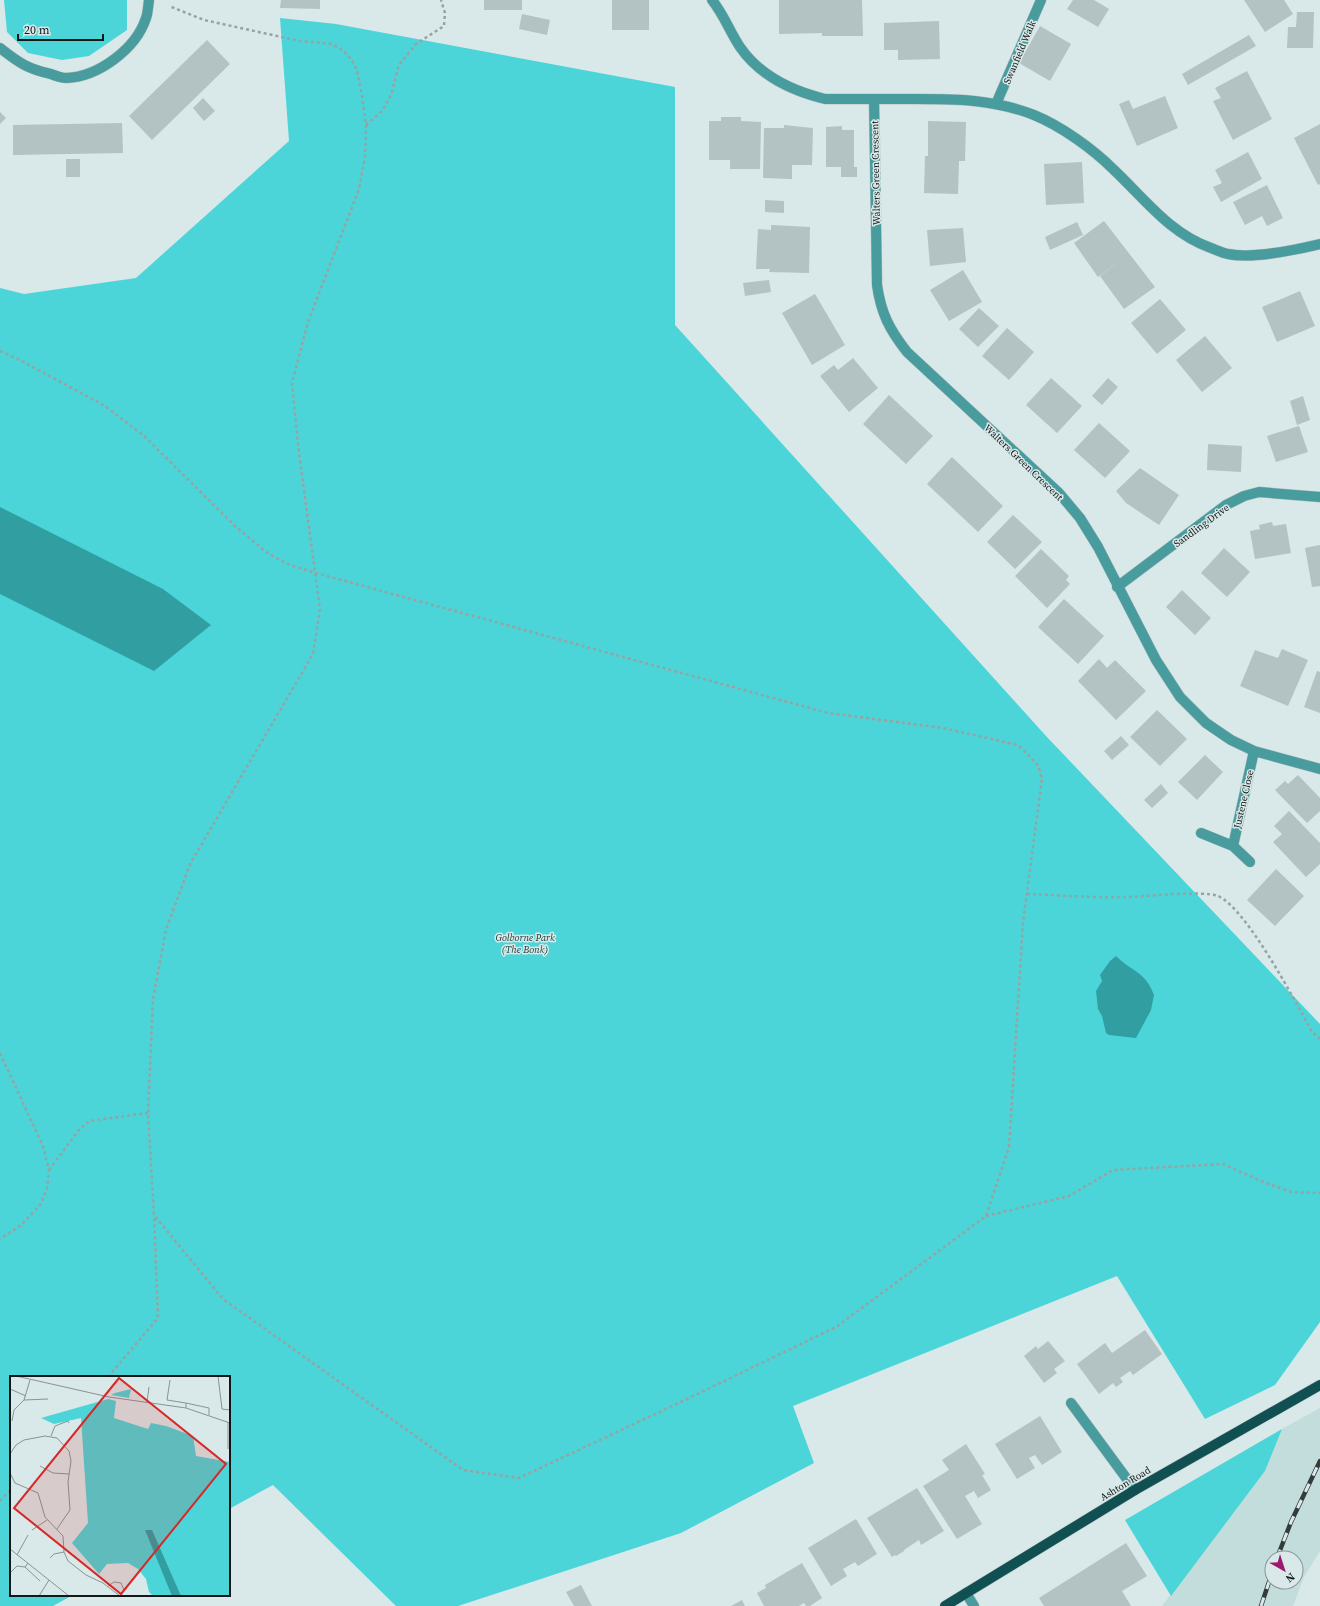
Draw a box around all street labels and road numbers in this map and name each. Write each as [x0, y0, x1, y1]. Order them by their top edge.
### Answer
street label: Swanfield Walk [1000, 18, 1039, 86]
street label: Walters Green Crescent [868, 120, 883, 226]
street label: Walters Green Crescent [981, 421, 1066, 504]
street label: Sandling Drive [1171, 501, 1232, 550]
street label: Justene Close [1230, 769, 1257, 831]
street label: Ashton Road [1098, 1463, 1153, 1504]

